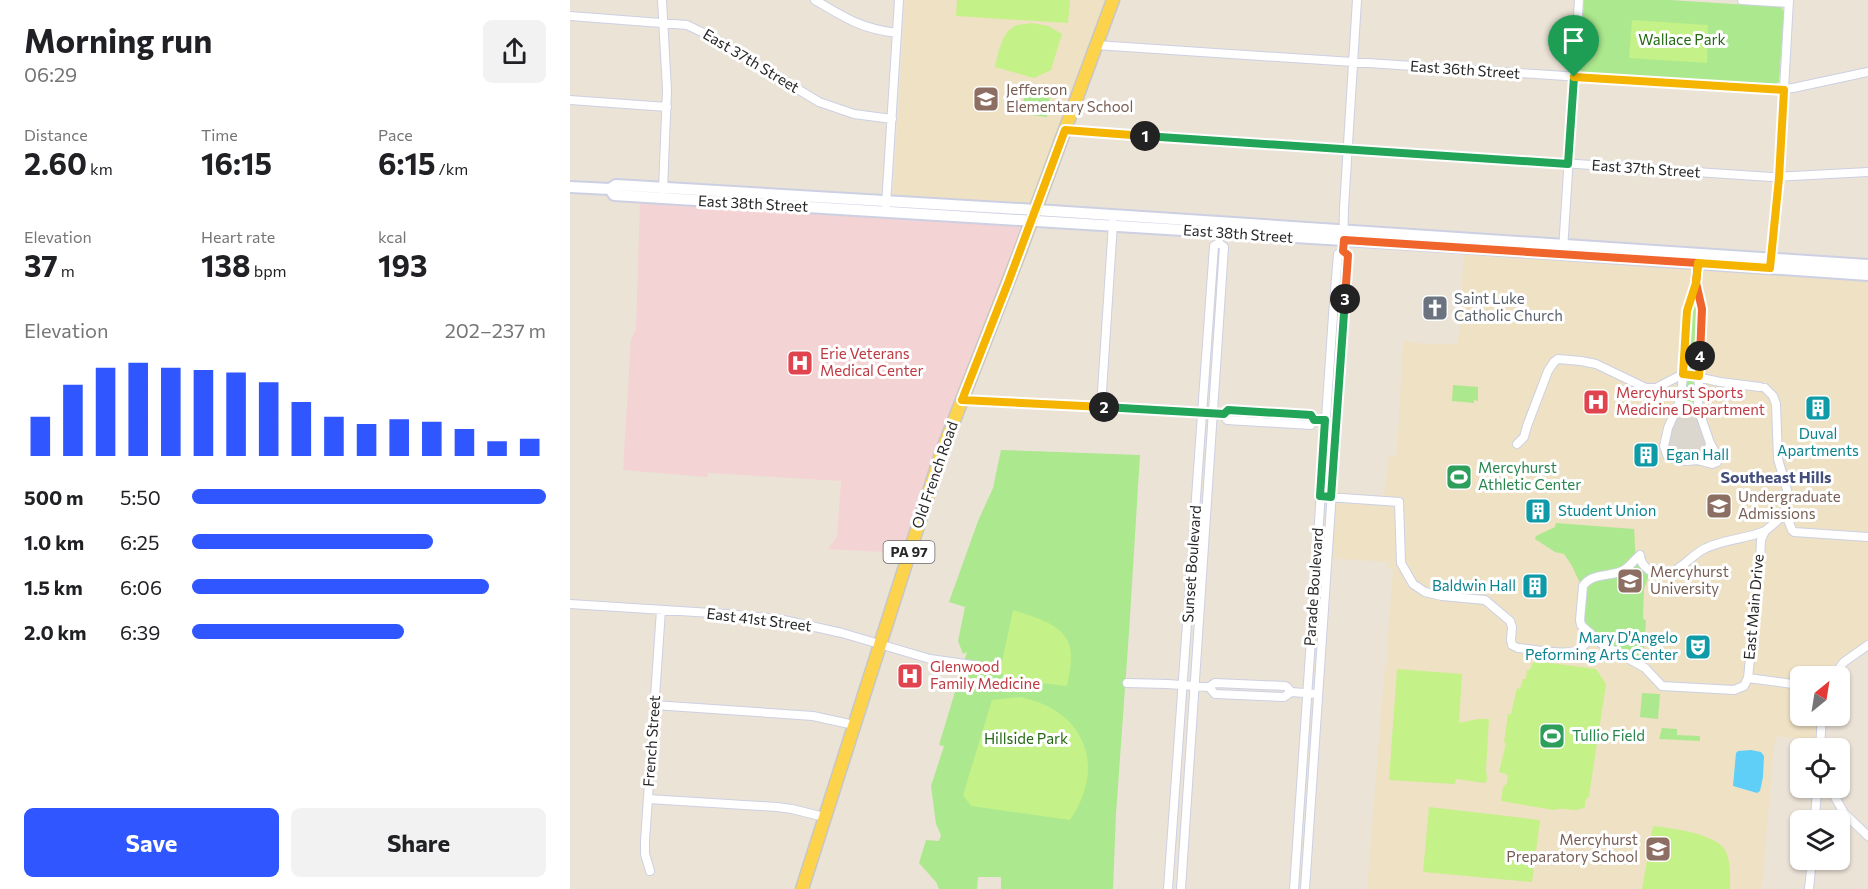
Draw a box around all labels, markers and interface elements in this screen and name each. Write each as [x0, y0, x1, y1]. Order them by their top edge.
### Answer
pin [1548, 15, 1599, 77]
text: Morning run [24, 19, 212, 60]
button: share [483, 20, 546, 83]
street label: East 37th Street [700, 24, 803, 96]
icon: arrive [1557, 24, 1590, 57]
park label: Wallace Park [1638, 30, 1726, 48]
street label: East 36th Street [1409, 56, 1521, 82]
text: 06:29 [24, 62, 77, 86]
place label: Jefferson Elementary School [1006, 80, 1133, 115]
school or university icon: Jefferson Elementary School [971, 84, 1001, 114]
pin: 1 [1130, 121, 1160, 151]
text: Distance [24, 125, 88, 144]
text: Time [201, 125, 238, 144]
text: Pace [378, 125, 413, 144]
text: 1 [1141, 126, 1149, 145]
text: 2.60 [24, 144, 87, 181]
text: 16:15 [201, 144, 272, 181]
text: 6:15 [378, 144, 436, 181]
street label: East 37th Street [1591, 155, 1701, 181]
text: km [87, 159, 113, 178]
text: /km [436, 159, 468, 178]
street label: East 38th Street [698, 191, 809, 215]
street label: East 38th Street [1182, 220, 1294, 246]
text: Elevation [24, 227, 92, 246]
text: Heart rate [201, 227, 275, 246]
text: kcal [378, 227, 407, 246]
text: 37 [24, 246, 58, 283]
text: 138 [201, 246, 251, 283]
text: 193 [378, 246, 427, 283]
text: m [58, 261, 75, 280]
text: bpm [251, 261, 287, 280]
pin: 3 [1330, 284, 1360, 314]
text: 3 [1340, 289, 1350, 308]
place label: Saint Luke Catholic Church [1454, 289, 1563, 324]
church icon: Saint Luke Catholic Church [1420, 293, 1450, 323]
text: Elevation [24, 318, 109, 342]
text: 202–237 m [445, 318, 546, 342]
pin: 4 [1685, 341, 1715, 371]
place label: Erie Veterans Medical Center [820, 344, 923, 379]
text: 4 [1695, 346, 1705, 365]
hospital icon: Erie Veterans Medical Center [785, 348, 815, 378]
place label: Mercyhurst Sports Medicine Department [1616, 383, 1765, 418]
hospital icon: Mercyhurst Sports Medicine Department [1581, 387, 1611, 417]
pin: 2 [1089, 392, 1119, 422]
building icon: Duval Apartments [1803, 393, 1833, 423]
text: 2 [1099, 397, 1109, 416]
street label: Old French Road [907, 419, 961, 531]
place label: Duval Apartments [1777, 424, 1859, 459]
building icon: Egan Hall [1631, 440, 1661, 470]
place label: Egan Hall [1666, 445, 1729, 463]
place label: Mercyhurst Athletic Center [1478, 458, 1581, 493]
sports icon: Mercyhurst Athletic Center [1444, 462, 1474, 492]
district label: Southeast Hills [1721, 467, 1831, 486]
text: 500 m [24, 485, 84, 509]
text: 5:50 [120, 485, 161, 509]
place label: Undergraduate Admissions [1738, 487, 1841, 522]
school or university icon: Undergraduate Admissions [1704, 491, 1734, 521]
building icon: Student Union [1523, 496, 1553, 526]
place label: Student Union [1558, 501, 1656, 519]
street label: Sunset Boulevard [1178, 505, 1204, 623]
street label: Parade Boulevard [1300, 527, 1326, 647]
text: 1.0 km [24, 530, 84, 554]
text: 6:25 [120, 530, 159, 554]
road number: PA 97 [884, 541, 934, 563]
street label: East Main Drive [1739, 553, 1767, 661]
place label: Mercyhurst University [1650, 562, 1729, 597]
school or university icon: Mercyhurst University [1615, 566, 1645, 596]
building icon: Baldwin Hall [1520, 571, 1550, 601]
text: 1.5 km [24, 575, 83, 599]
text: 6:06 [120, 575, 162, 599]
place label: Baldwin Hall [1432, 576, 1516, 594]
street label: East 41st Street [706, 604, 813, 634]
text: 2.0 km [24, 620, 86, 644]
text: 6:39 [120, 620, 160, 644]
place label: Mary D'Angelo Peforming Arts Center [1525, 628, 1678, 663]
theatre icon: Mary D'Angelo Peforming Arts Center [1683, 632, 1713, 662]
place label: Glenwood Family Medicine [930, 657, 1040, 692]
hospital icon: Glenwood Family Medicine [895, 661, 925, 691]
north arrow [1790, 666, 1850, 726]
map controls [1790, 666, 1850, 870]
street label: French Street [639, 694, 663, 787]
sports icon: Tullio Field [1537, 721, 1567, 751]
place label: Tullio Field [1572, 726, 1645, 744]
park label: Hillside Park [984, 729, 1068, 747]
button: locate [1790, 738, 1850, 798]
button: Save [24, 808, 279, 877]
button: Share [291, 808, 546, 877]
button: layers [1790, 810, 1850, 870]
place label: Mercyhurst Preparatory School [1506, 830, 1638, 865]
school or university icon: Mercyhurst Preparatory School [1643, 834, 1673, 864]

